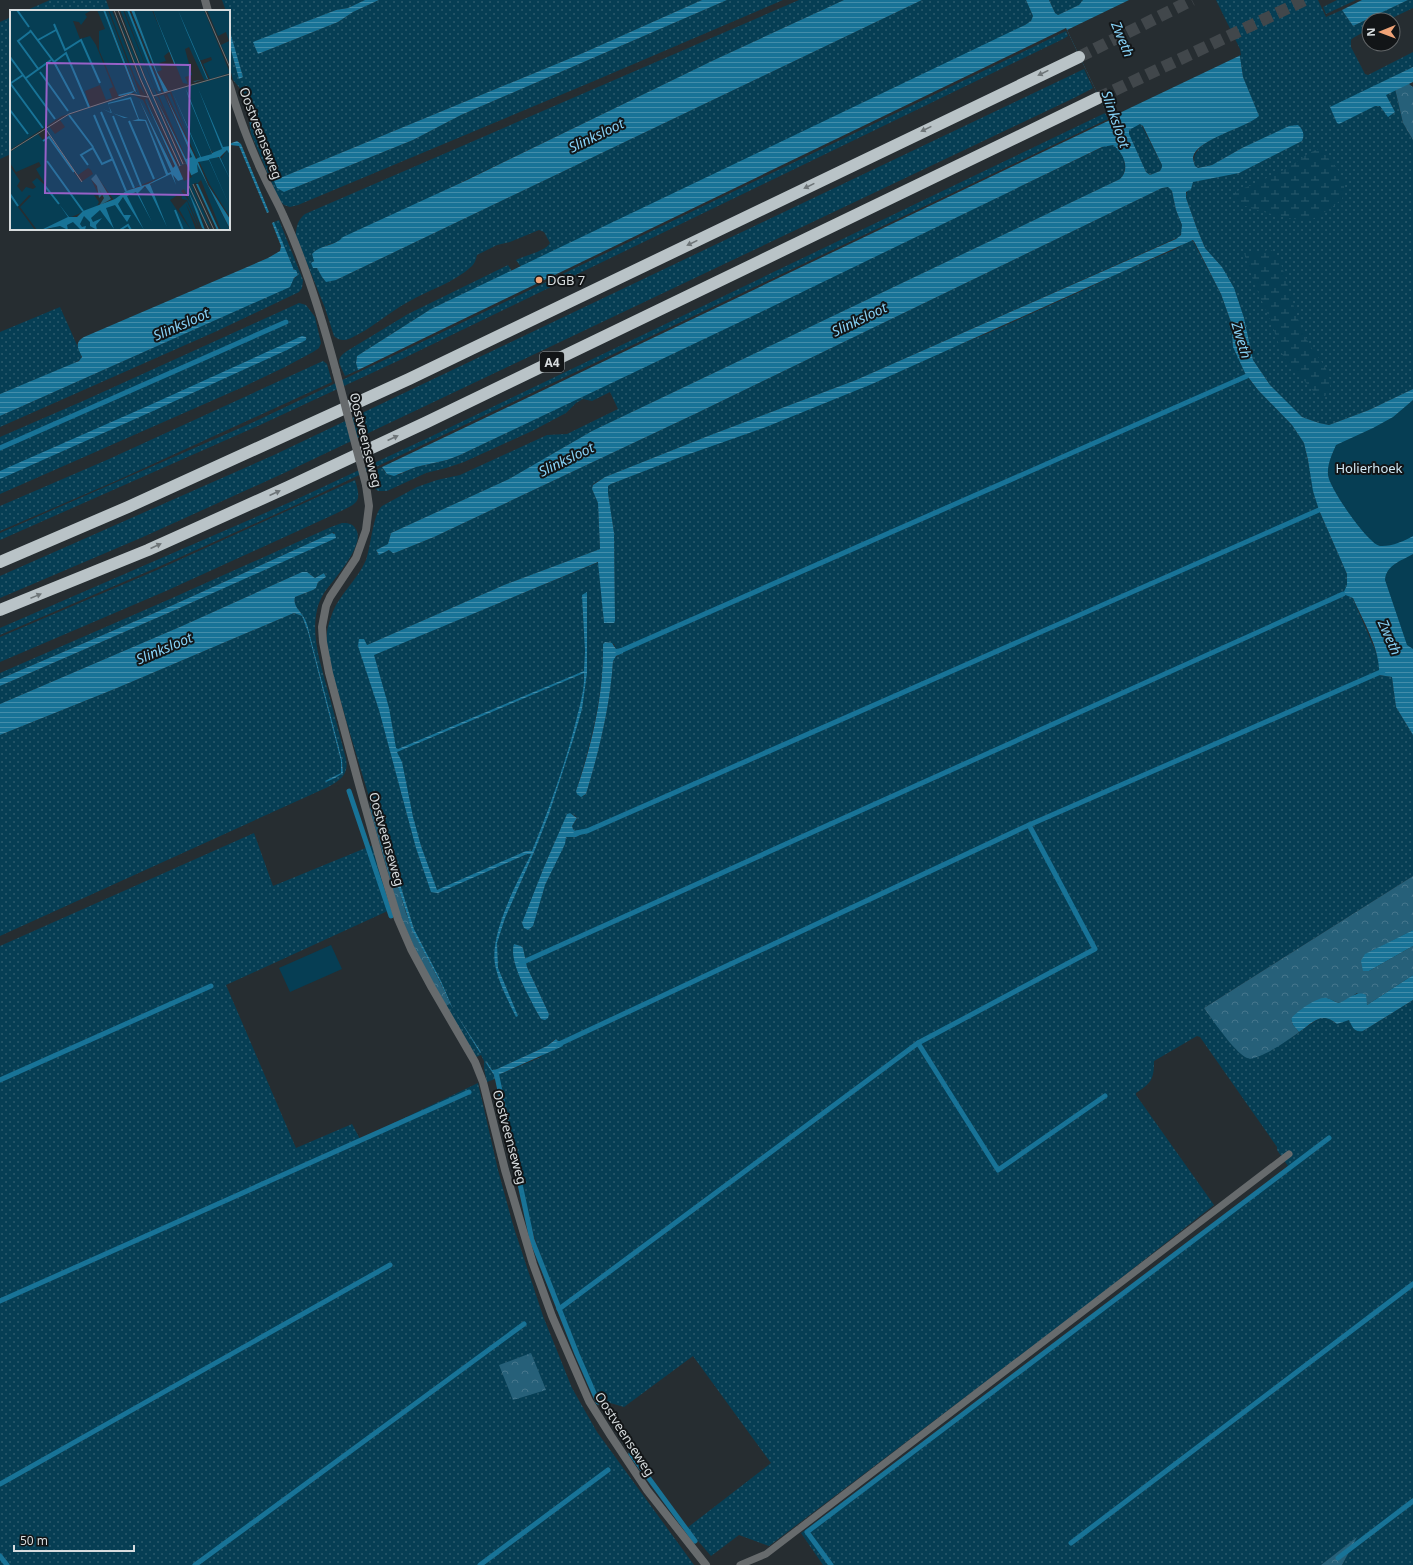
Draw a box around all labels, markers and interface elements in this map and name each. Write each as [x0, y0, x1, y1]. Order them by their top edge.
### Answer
inset map [10, 10, 230, 230]
north arrow [1361, 12, 1401, 52]
water label: Zweth [1107, 17, 1139, 60]
text: N [1363, 28, 1378, 37]
one-way arrow [1037, 70, 1049, 76]
street label: Oostveenseweg [235, 84, 287, 182]
water label: Slinksloot [1097, 88, 1135, 151]
water label: Slinksloot [565, 113, 628, 157]
one-way arrow [920, 126, 932, 133]
one-way arrow [803, 183, 815, 189]
one-way arrow [686, 240, 698, 246]
place label: DGB 7 [547, 271, 585, 289]
marker: DGB 7 [534, 275, 544, 285]
water label: Slinksloot [828, 297, 891, 341]
water label: Slinksloot [150, 303, 213, 345]
water label: Zweth [1227, 318, 1257, 361]
road number: A4 [540, 352, 564, 372]
street label: Oostveenseweg [346, 391, 386, 489]
one-way arrow [387, 435, 398, 441]
water label: Slinksloot [535, 437, 598, 481]
park label: Holierhoek [1335, 459, 1403, 477]
one-way arrow [269, 490, 281, 496]
one-way arrow [151, 543, 162, 549]
one-way arrow [31, 592, 43, 598]
water label: Zweth [1373, 615, 1406, 658]
water label: Slinksloot [133, 627, 196, 668]
street label: Oostveenseweg [365, 790, 409, 888]
street label: Oostveenseweg [489, 1088, 531, 1186]
street label: Oostveenseweg [591, 1388, 659, 1480]
scale bar [14, 1527, 134, 1553]
text: 50 m [20, 1532, 48, 1549]

